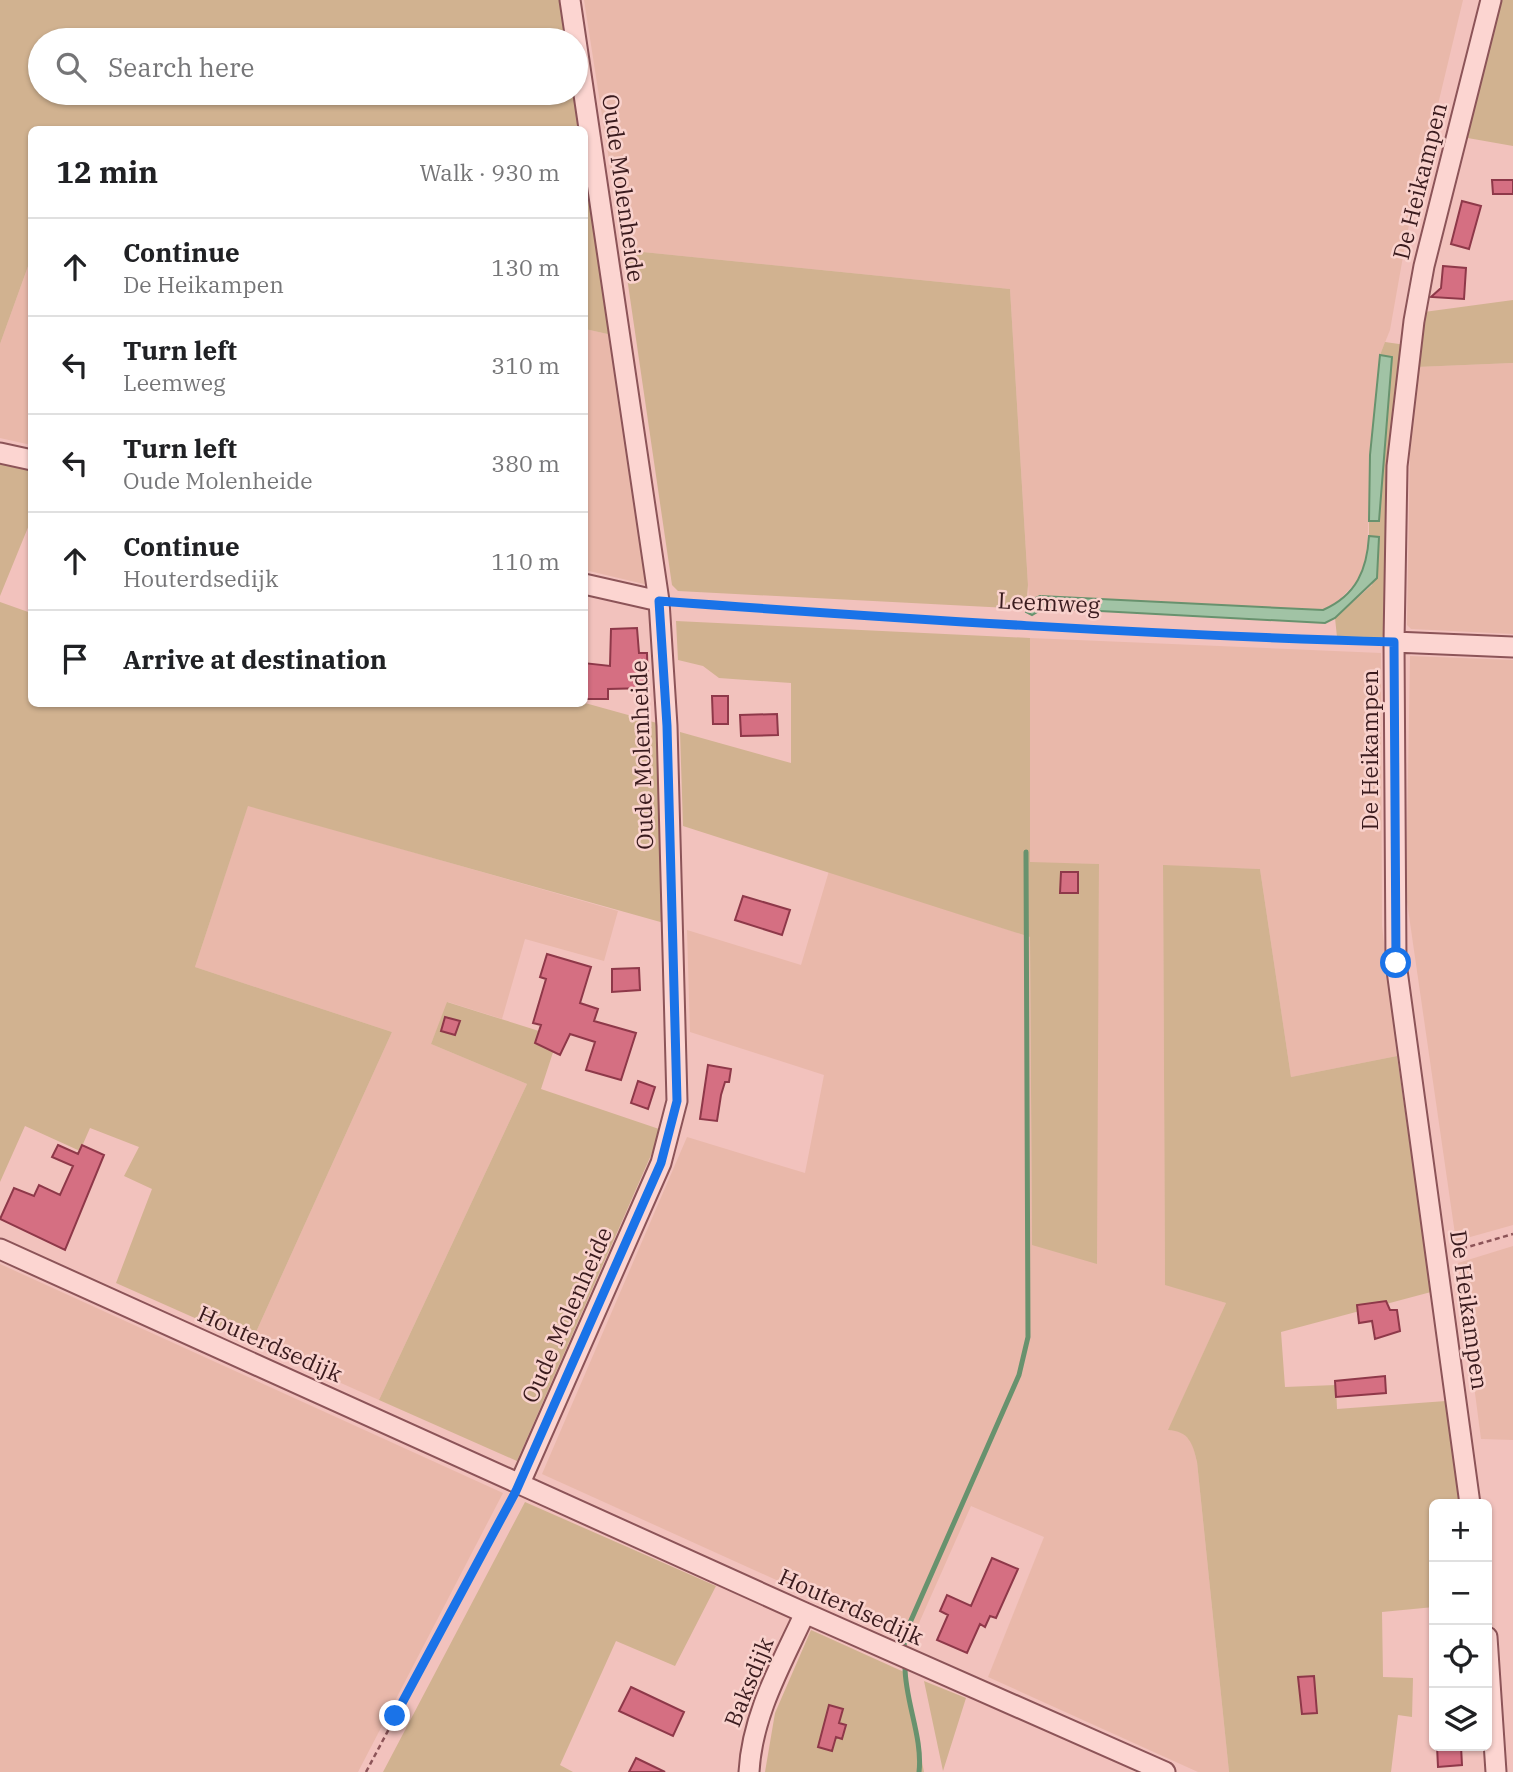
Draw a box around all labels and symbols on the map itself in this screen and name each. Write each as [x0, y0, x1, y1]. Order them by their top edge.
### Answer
street label: Oude Molenheide [596, 92, 652, 284]
street label: De Heikampen [1385, 99, 1453, 262]
street label: Leemweg [997, 584, 1102, 620]
street label: Oude Molenheide [623, 660, 659, 850]
street label: De Heikampen [1354, 670, 1384, 830]
route start [1380, 947, 1411, 978]
street label: Oude Molenheide [514, 1222, 618, 1407]
street label: De Heikampen [1444, 1228, 1496, 1392]
street label: Houterdsedijk [193, 1298, 348, 1389]
street label: Houterdsedijk [774, 1561, 929, 1652]
street label: Baksdijk [717, 1632, 780, 1731]
route end [379, 1700, 410, 1731]

